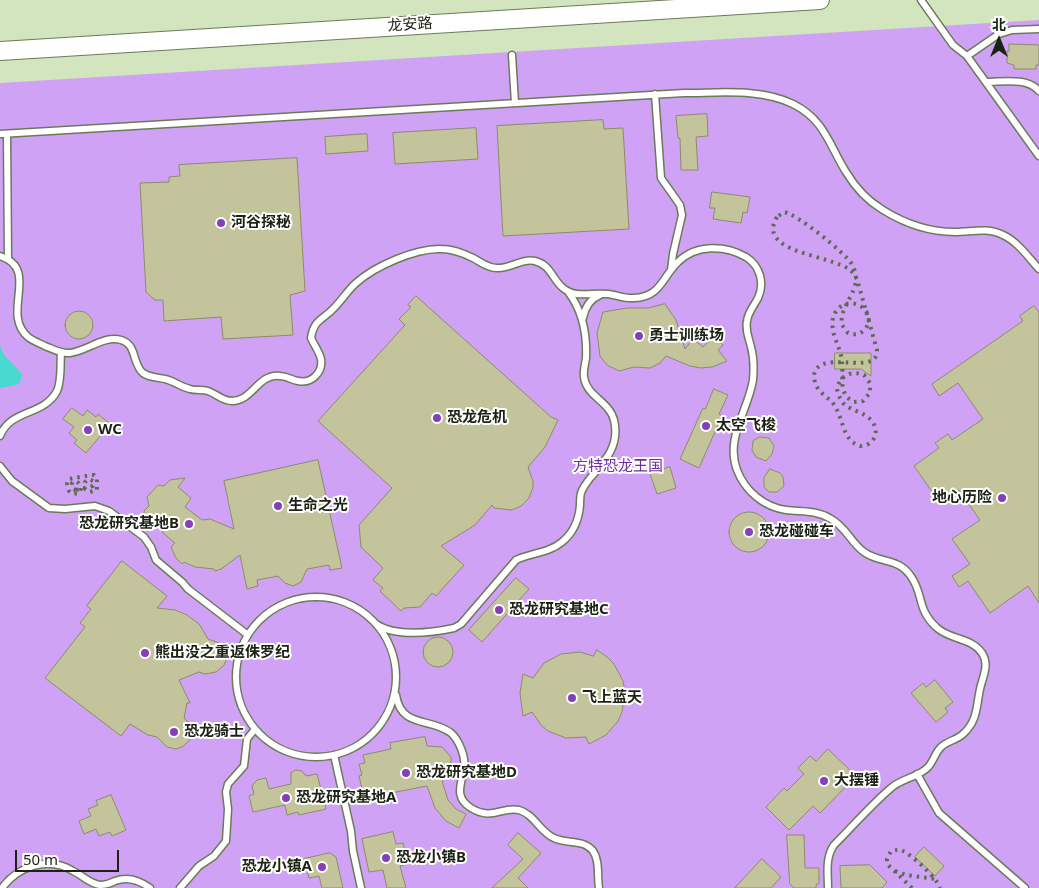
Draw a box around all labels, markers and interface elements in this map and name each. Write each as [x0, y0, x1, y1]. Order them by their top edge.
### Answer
street label: 龙安路 [387, 14, 433, 36]
north arrow [974, 15, 1024, 65]
text: 北 [992, 15, 1006, 34]
place label: 河谷探秘 [231, 214, 291, 232]
marker: 河谷探秘 [215, 217, 227, 229]
place label: 勇士训练场 [649, 327, 724, 345]
marker: 勇士训练场 [633, 330, 645, 342]
place label: 恐龙危机 [447, 409, 507, 427]
marker: 恐龙危机 [431, 412, 443, 424]
place label: 太空飞梭 [716, 417, 776, 435]
marker: 太空飞梭 [700, 420, 712, 432]
place label: WC [98, 421, 122, 439]
marker: WC [82, 424, 94, 436]
park label: 方特恐龙王国 [573, 458, 663, 476]
place label: 地心历险 [932, 489, 992, 507]
marker: 地心历险 [996, 492, 1008, 504]
place label: 生命之光 [288, 497, 348, 515]
marker: 生命之光 [272, 500, 284, 512]
place label: 恐龙研究基地B [79, 515, 179, 533]
marker: 恐龙研究基地B [183, 518, 195, 530]
place label: 恐龙碰碰车 [759, 523, 834, 541]
marker: 恐龙碰碰车 [743, 526, 755, 538]
place label: 恐龙研究基地C [509, 601, 609, 619]
marker: 恐龙研究基地C [493, 604, 505, 616]
place label: 熊出没之重返侏罗纪 [155, 644, 290, 662]
marker: 熊出没之重返侏罗纪 [139, 647, 151, 659]
place label: 飞上蓝天 [582, 689, 642, 707]
marker: 飞上蓝天 [566, 692, 578, 704]
place label: 恐龙骑士 [184, 723, 244, 741]
marker: 恐龙骑士 [168, 726, 180, 738]
place label: 恐龙研究基地D [416, 764, 517, 782]
marker: 恐龙研究基地D [400, 767, 412, 779]
place label: 大摆锤 [834, 772, 879, 790]
marker: 大摆锤 [818, 775, 830, 787]
place label: 恐龙研究基地A [296, 789, 396, 807]
marker: 恐龙研究基地A [280, 792, 292, 804]
scale bar [18, 840, 121, 872]
text: 50 m [23, 849, 58, 869]
place label: 恐龙小镇B [396, 849, 466, 867]
marker: 恐龙小镇B [380, 852, 392, 864]
place label: 恐龙小镇A [242, 858, 312, 876]
marker: 恐龙小镇A [316, 861, 328, 873]

